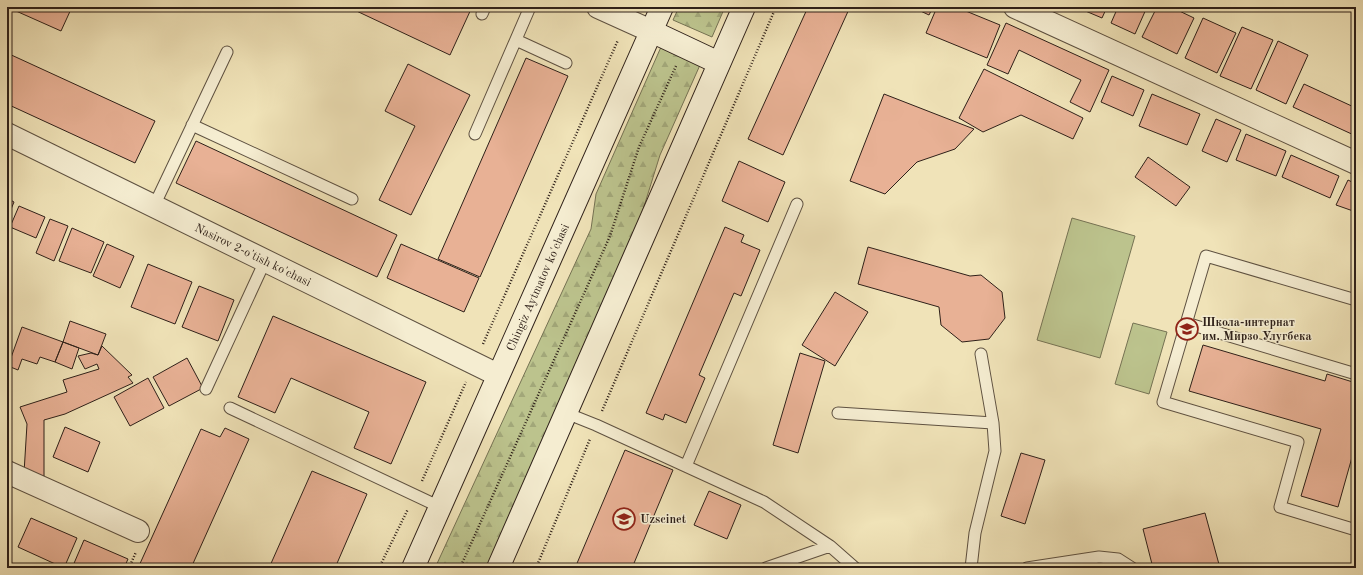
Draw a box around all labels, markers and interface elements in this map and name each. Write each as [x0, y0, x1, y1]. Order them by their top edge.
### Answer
street label: Nasirov 2-o'tish ko'chasi [192, 222, 313, 289]
street label: Chingiz Aytmatov ko'chasi [505, 222, 572, 353]
school or university icon: Школа-интернат им. Мирзо Улугбека [1174, 316, 1200, 342]
place label: Школа-интернат им. Мирзо Улугбека [1202, 317, 1312, 343]
school or university icon: Uzscinet [611, 506, 637, 532]
place label: Uzscinet [640, 514, 687, 526]

